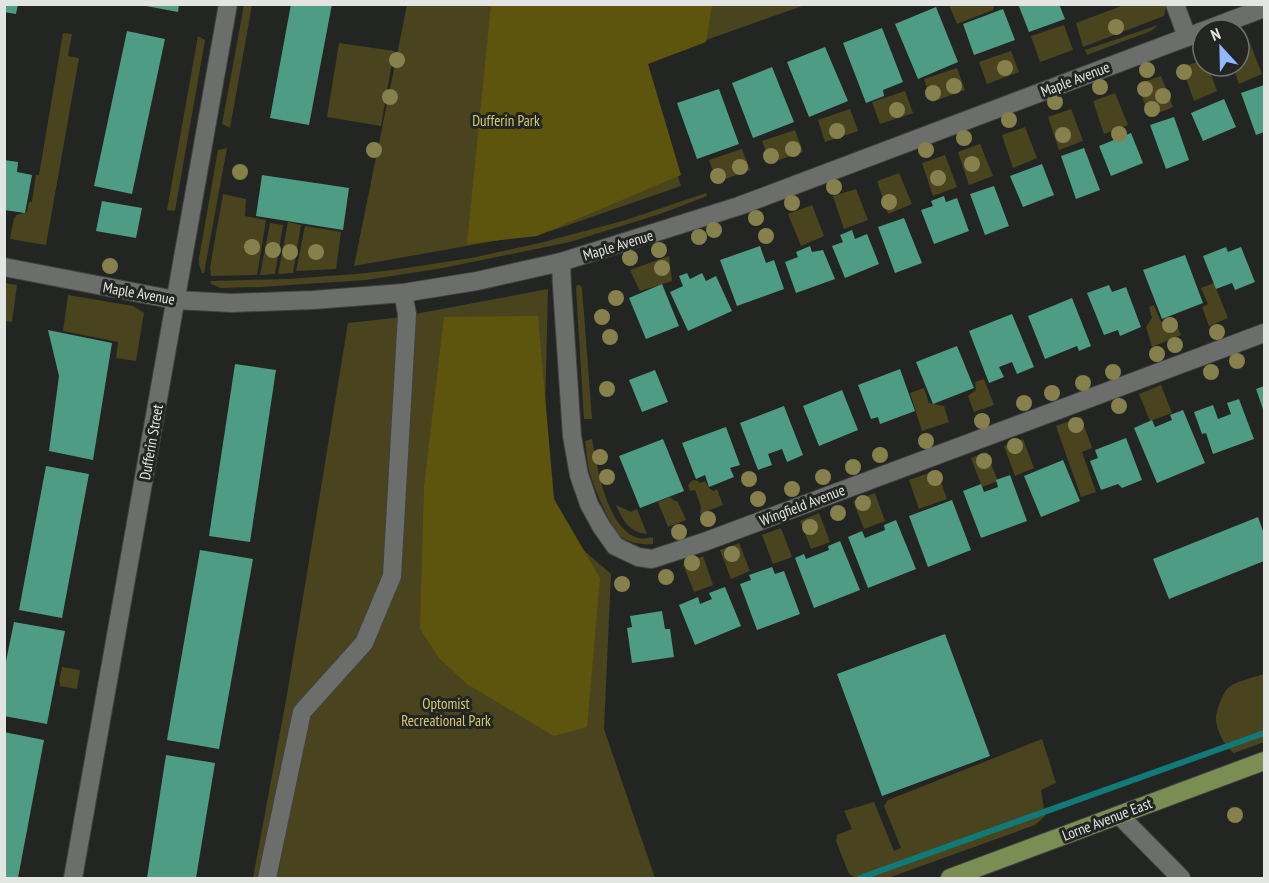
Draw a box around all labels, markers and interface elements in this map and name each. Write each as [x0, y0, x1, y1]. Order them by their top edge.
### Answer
north arrow [1191, 18, 1251, 78]
text: N [1208, 23, 1223, 45]
street label: Maple Avenue [1038, 57, 1112, 101]
park label: Dufferin Park [472, 111, 540, 130]
street label: Maple Avenue [581, 225, 655, 265]
street label: Maple Avenue [102, 277, 176, 309]
street label: Dufferin Street [135, 403, 167, 481]
street label: Wingfield Avenue [757, 480, 847, 530]
park label: Optomist Recreational Park [401, 694, 491, 730]
street label: Lorne Avenue East [1059, 793, 1155, 845]

